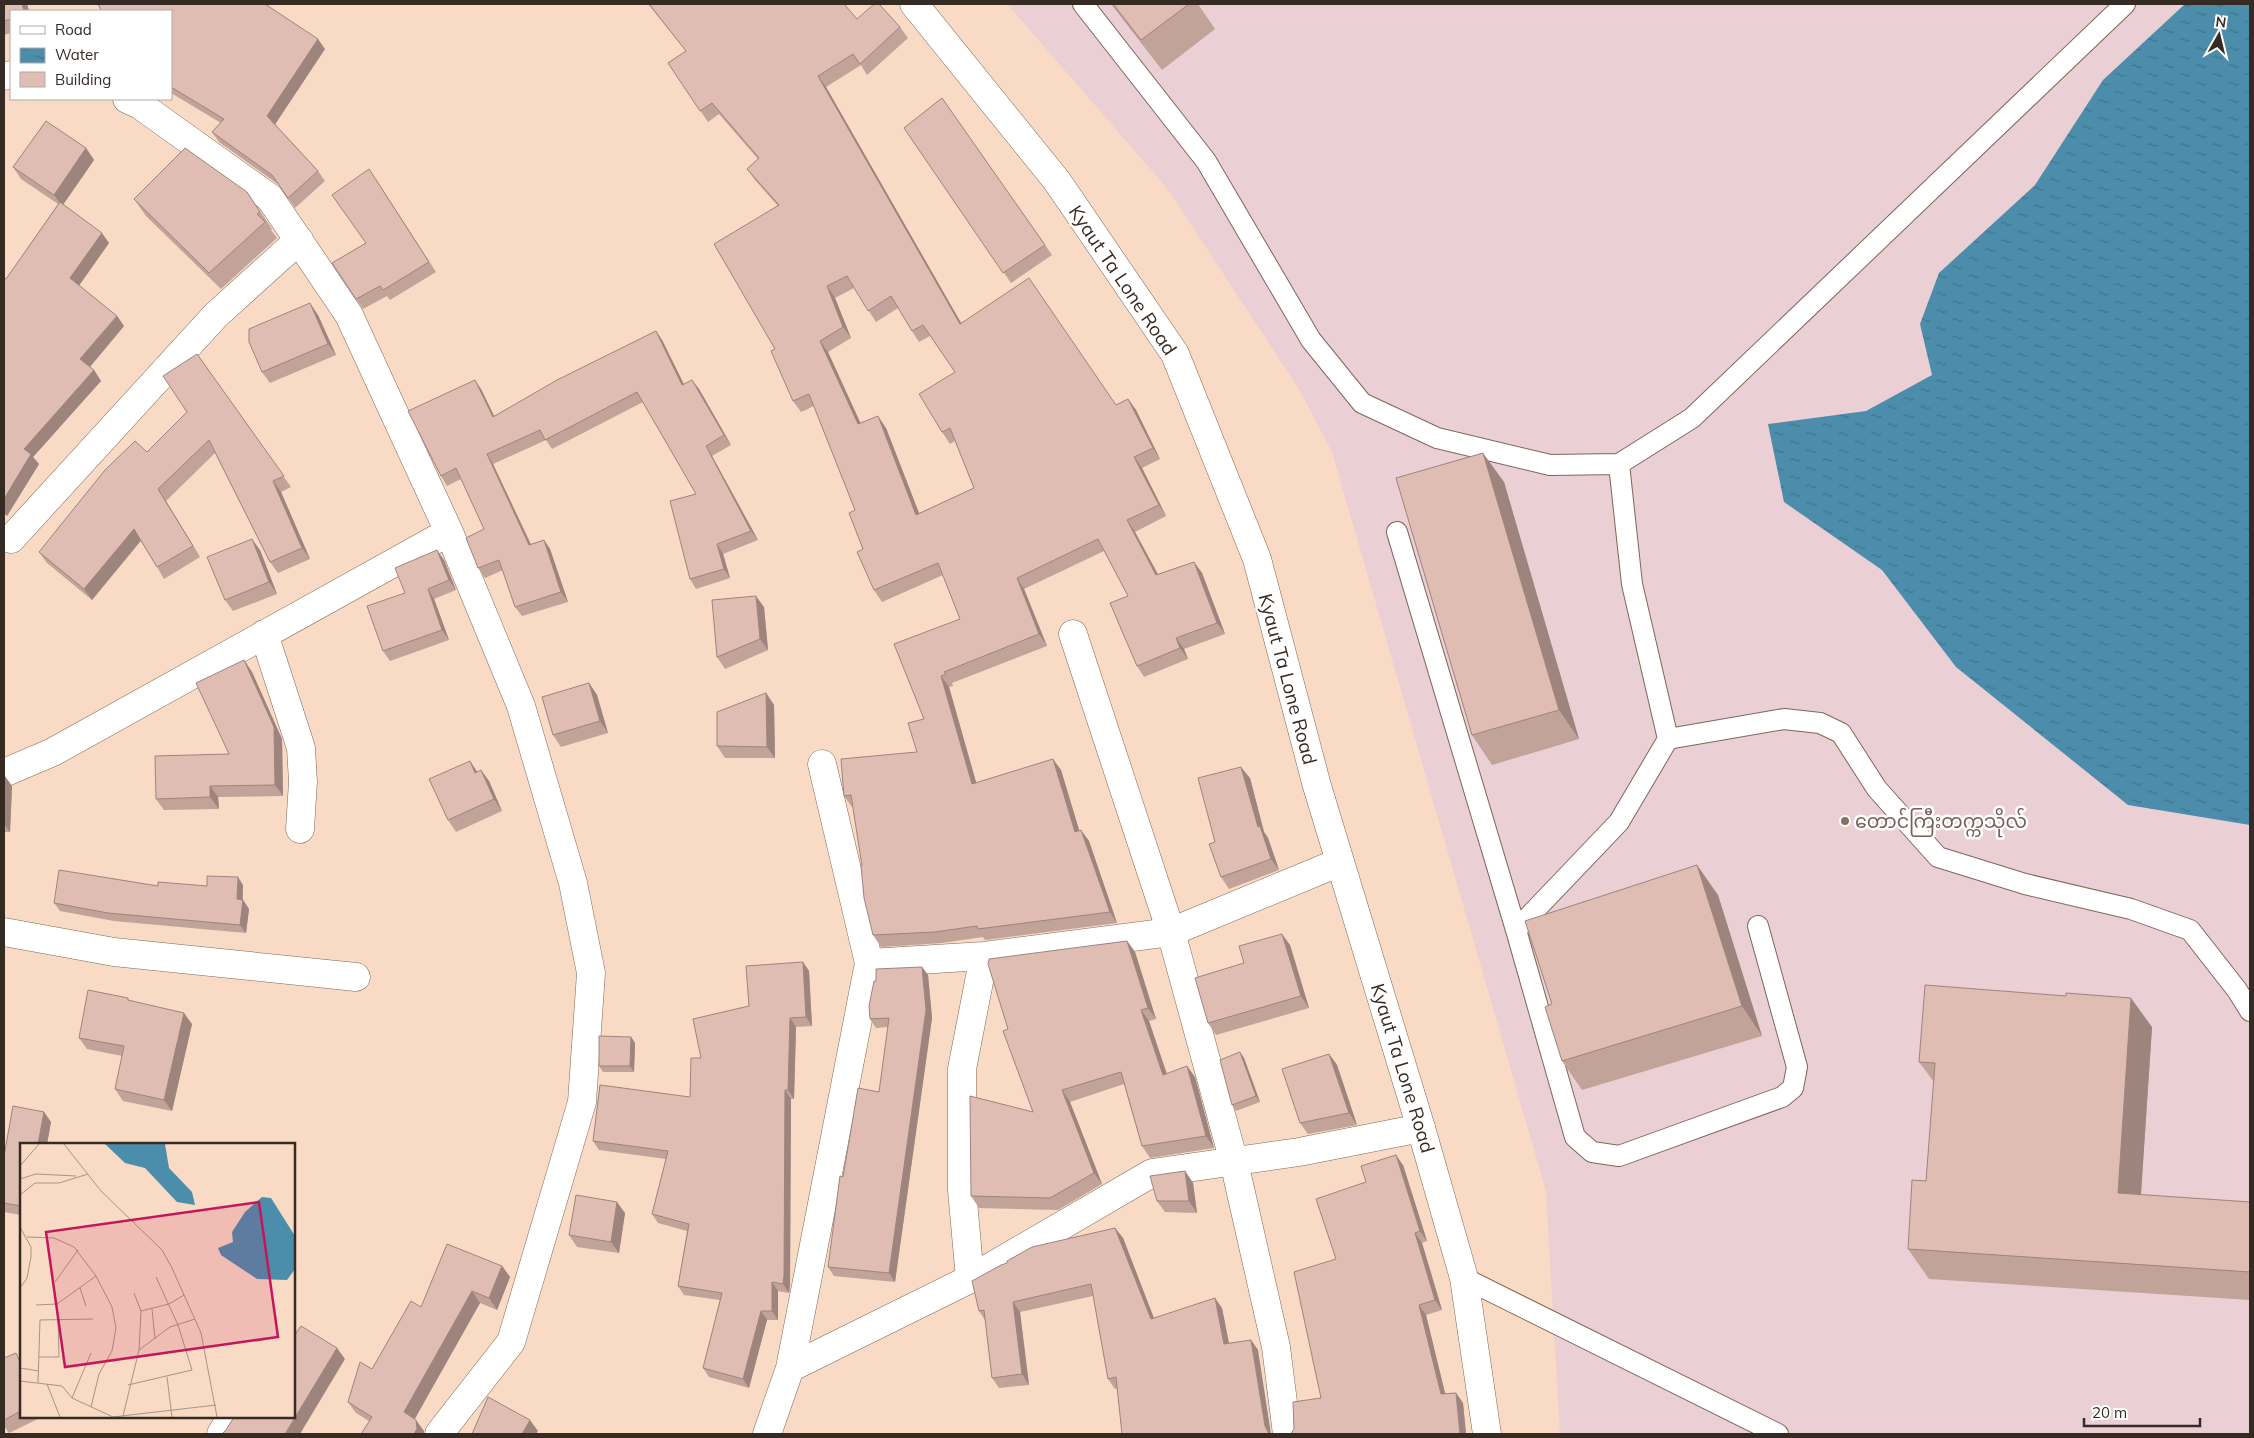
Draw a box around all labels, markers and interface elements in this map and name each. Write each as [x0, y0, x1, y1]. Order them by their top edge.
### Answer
legend [10, 10, 172, 100]
north arrow [2194, 10, 2244, 60]
text: N [2214, 12, 2227, 32]
text: Road [55, 20, 92, 39]
text: Water [55, 45, 99, 64]
text: Building [55, 70, 111, 89]
street label: Kyaut Ta Lone Road [1064, 200, 1182, 360]
street label: Kyaut Ta Lone Road [1254, 591, 1322, 767]
place label: တောင်ကြီးတက္ကသိုလ် [1855, 807, 2027, 838]
marker: တောင်ကြီးတက္ကသိုလ် [1839, 815, 1851, 827]
street label: Kyaut Ta Lone Road [1366, 980, 1440, 1156]
inset map [20, 1143, 295, 1418]
scale bar [2084, 1396, 2200, 1428]
text: 20 m [2092, 1403, 2127, 1422]

